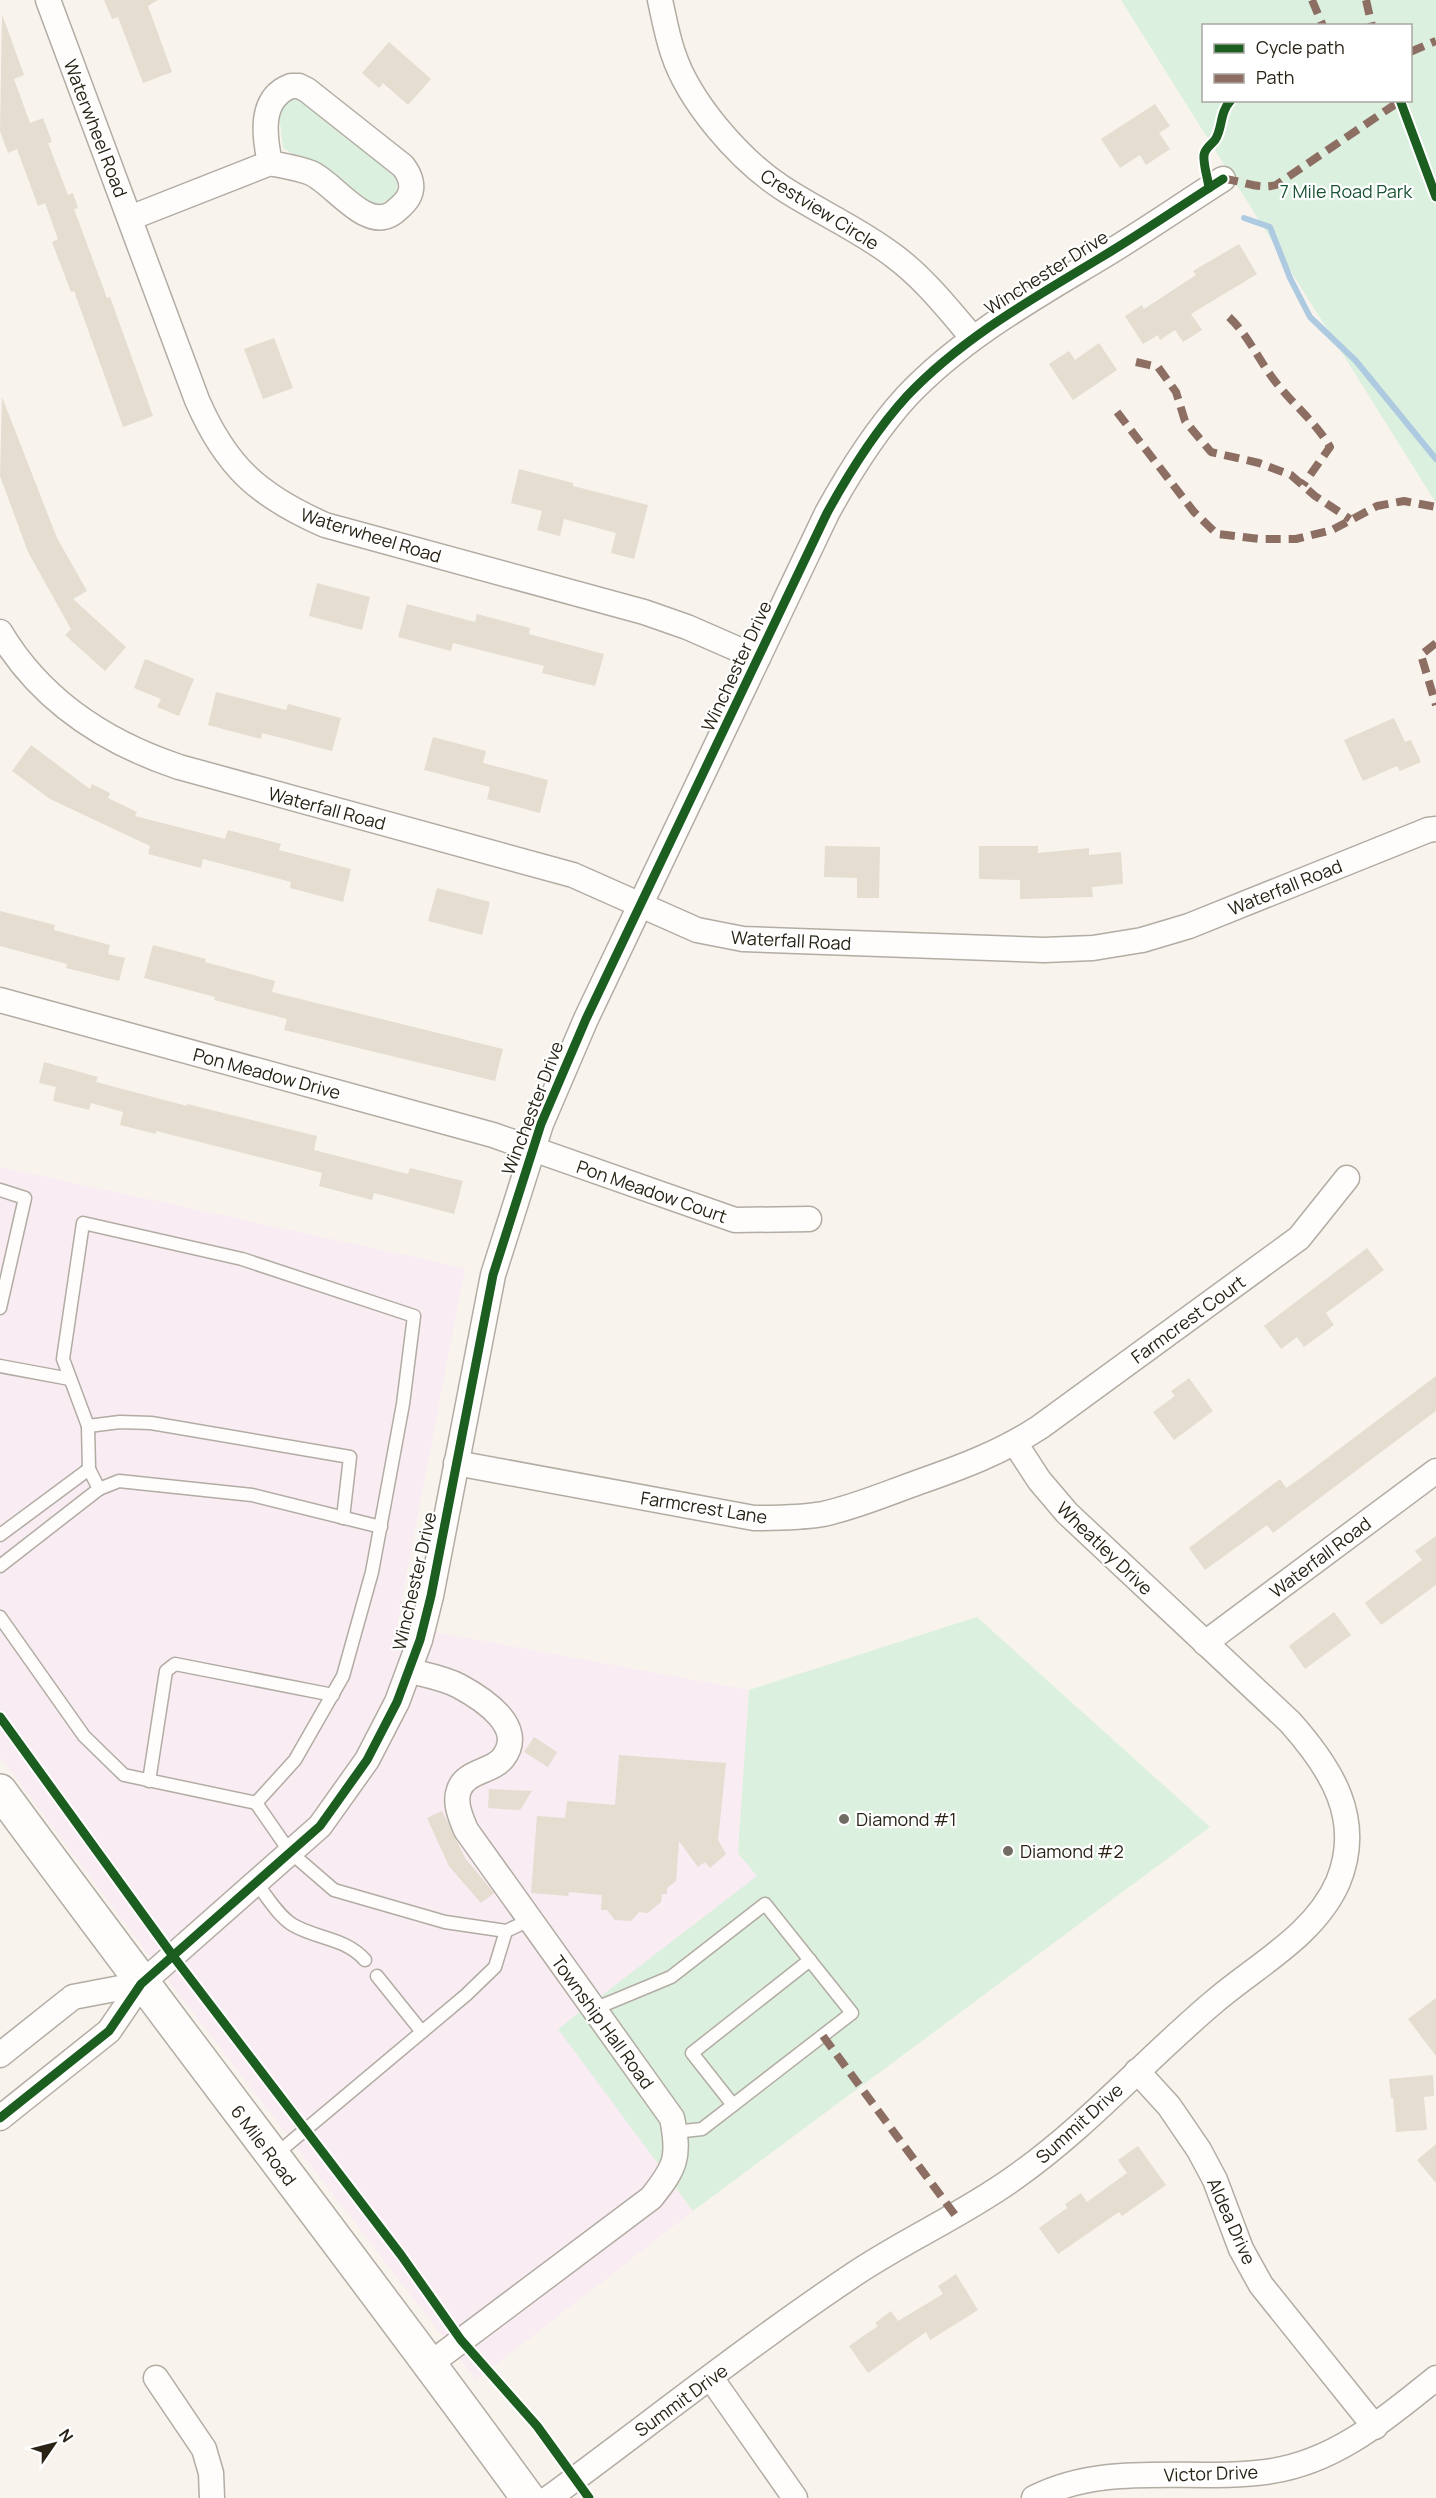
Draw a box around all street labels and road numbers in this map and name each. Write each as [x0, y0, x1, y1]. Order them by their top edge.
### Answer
street label: Waterwheel Road [59, 56, 133, 200]
street label: Crestview Circle [756, 163, 884, 255]
street label: Winchester Drive [980, 224, 1112, 320]
street label: Waterwheel Road [298, 502, 444, 568]
street label: Winchester Drive [695, 597, 777, 735]
street label: Waterfall Road [266, 781, 388, 835]
street label: Waterfall Road [1225, 853, 1345, 921]
street label: Waterfall Road [730, 925, 852, 955]
street label: Winchester Drive [495, 1038, 569, 1178]
street label: Pon Meadow Drive [191, 1042, 343, 1104]
street label: Pon Meadow Court [574, 1154, 730, 1228]
street label: Farmcrest Court [1126, 1270, 1250, 1368]
street label: Farmcrest Lane [639, 1485, 769, 1529]
street label: Wheatley Drive [1052, 1496, 1158, 1600]
street label: Winchester Drive [386, 1509, 442, 1653]
street label: Waterfall Road [1265, 1511, 1375, 1603]
street label: Township Hall Road [546, 1950, 660, 2094]
street label: Summit Drive [1030, 2077, 1128, 2169]
street label: 6 Mile Road [226, 2100, 302, 2190]
street label: Aldea Drive [1202, 2174, 1262, 2268]
street label: Summit Drive [630, 2358, 732, 2442]
street label: Victor Drive [1163, 2459, 1259, 2487]

